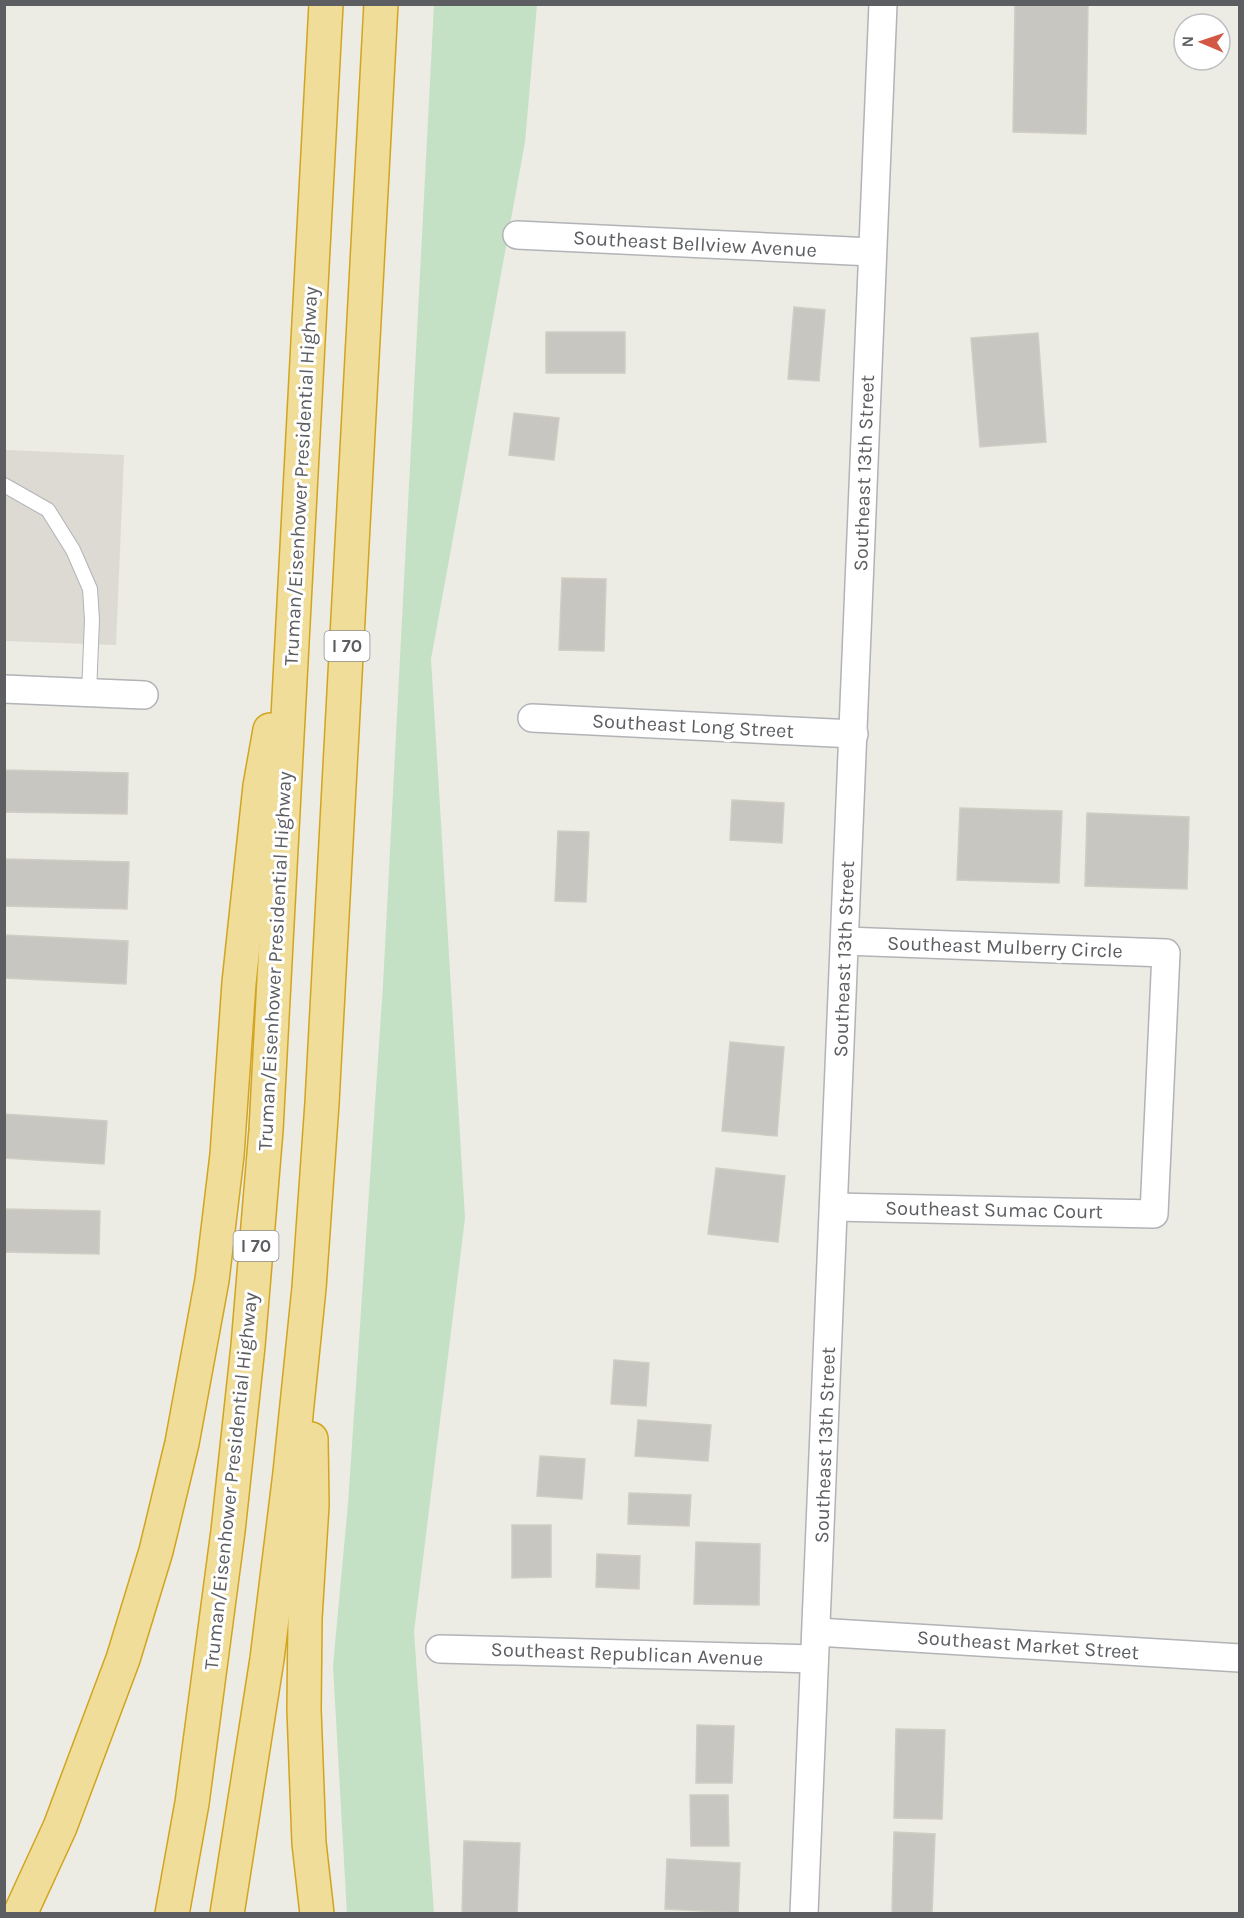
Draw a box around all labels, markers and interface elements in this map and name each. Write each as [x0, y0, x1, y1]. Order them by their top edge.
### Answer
north arrow [1172, 12, 1232, 72]
text: N [1178, 35, 1197, 48]
street label: Southeast Bellview Avenue [573, 226, 817, 262]
street label: Truman/Eisenhower Presidential Highway [280, 286, 322, 666]
street label: Southeast 13th Street [849, 374, 879, 572]
road number: I 70 [324, 631, 370, 661]
street label: Southeast Long Street [591, 709, 795, 743]
street label: Truman/Eisenhower Presidential Highway [254, 771, 296, 1151]
street label: Southeast 13th Street [829, 860, 859, 1058]
street label: Southeast Mulberry Circle [887, 931, 1123, 963]
street label: Southeast Sumac Court [885, 1197, 1104, 1223]
road number: I 70 [234, 1231, 278, 1261]
street label: Truman/Eisenhower Presidential Highway [200, 1291, 262, 1671]
street label: Southeast 13th Street [810, 1346, 840, 1544]
street label: Southeast Market Street [916, 1626, 1140, 1664]
street label: Southeast Republican Avenue [490, 1638, 764, 1670]

